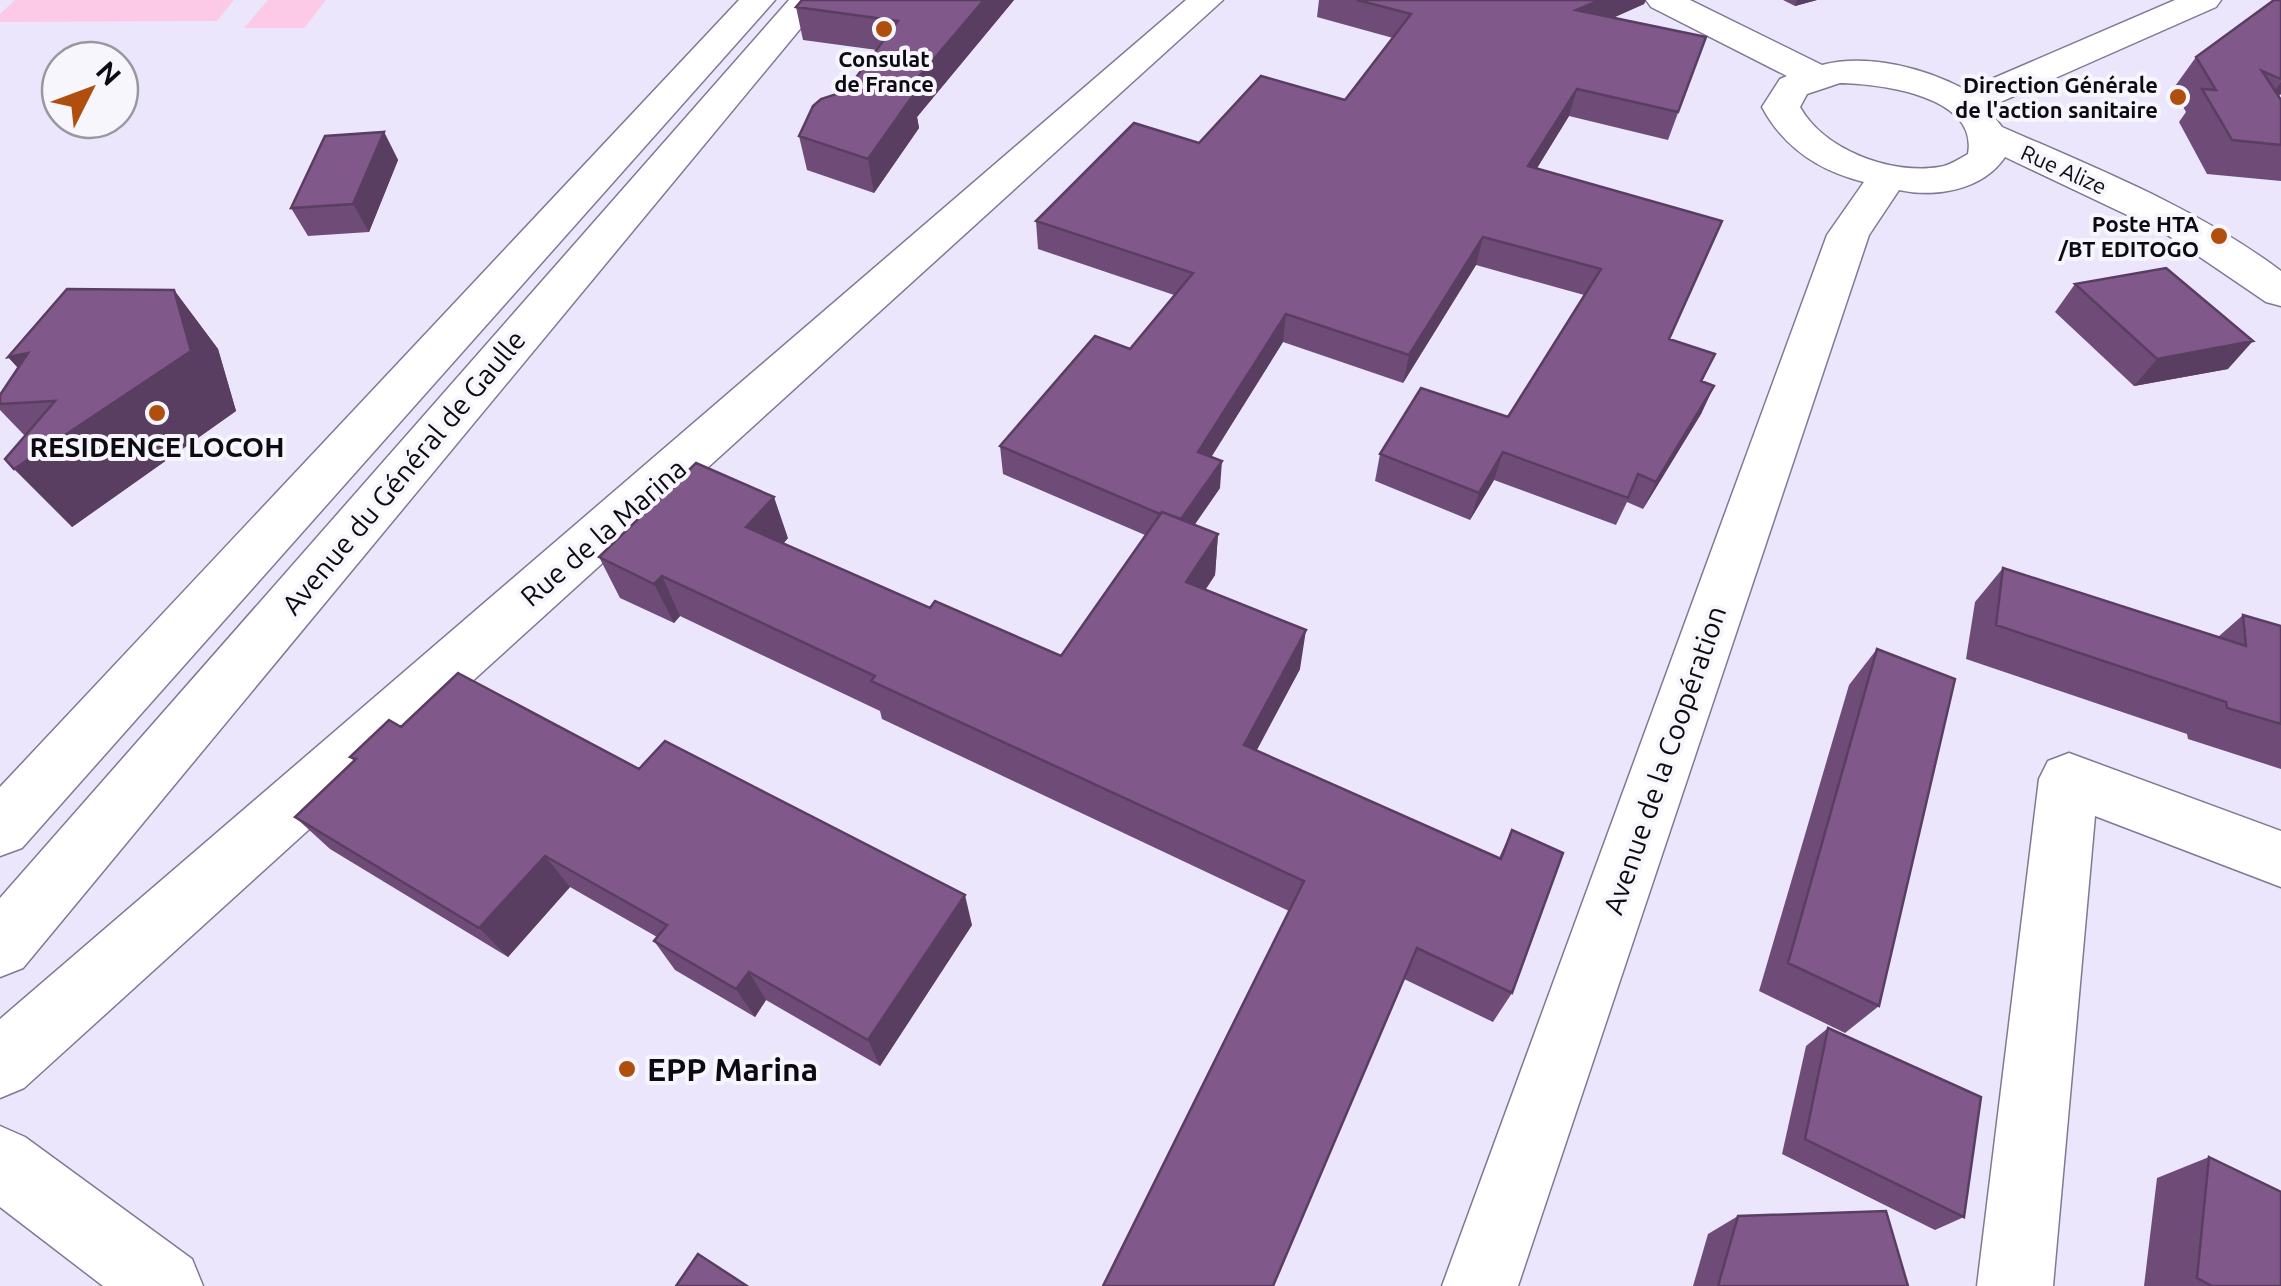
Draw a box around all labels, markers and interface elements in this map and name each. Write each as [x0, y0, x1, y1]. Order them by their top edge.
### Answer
marker: Consulat de France [873, 18, 895, 40]
north arrow [40, 40, 140, 140]
place label: Consulat de France [834, 46, 934, 96]
text: N [90, 55, 127, 91]
place label: Direction Générale de l'action sanitaire [1955, 72, 2158, 122]
marker: Direction Générale de l'action sanitaire [2167, 86, 2189, 108]
street label: Rue Alize [2017, 139, 2111, 199]
place label: Poste HTA /BT EDITOGO [2058, 211, 2200, 261]
marker: Poste HTA /BT EDITOGO [2208, 225, 2230, 247]
street label: Avenue du Général de Gaulle [275, 324, 531, 620]
marker: RESIDENCE LOCOH [146, 402, 168, 424]
place label: RESIDENCE LOCOH [30, 431, 284, 462]
street label: Rue de la Marina [514, 452, 692, 612]
street label: Avenue de la Coopération [1597, 602, 1731, 918]
place label: EPP Marina [647, 1051, 818, 1087]
marker: EPP Marina [616, 1058, 638, 1080]

